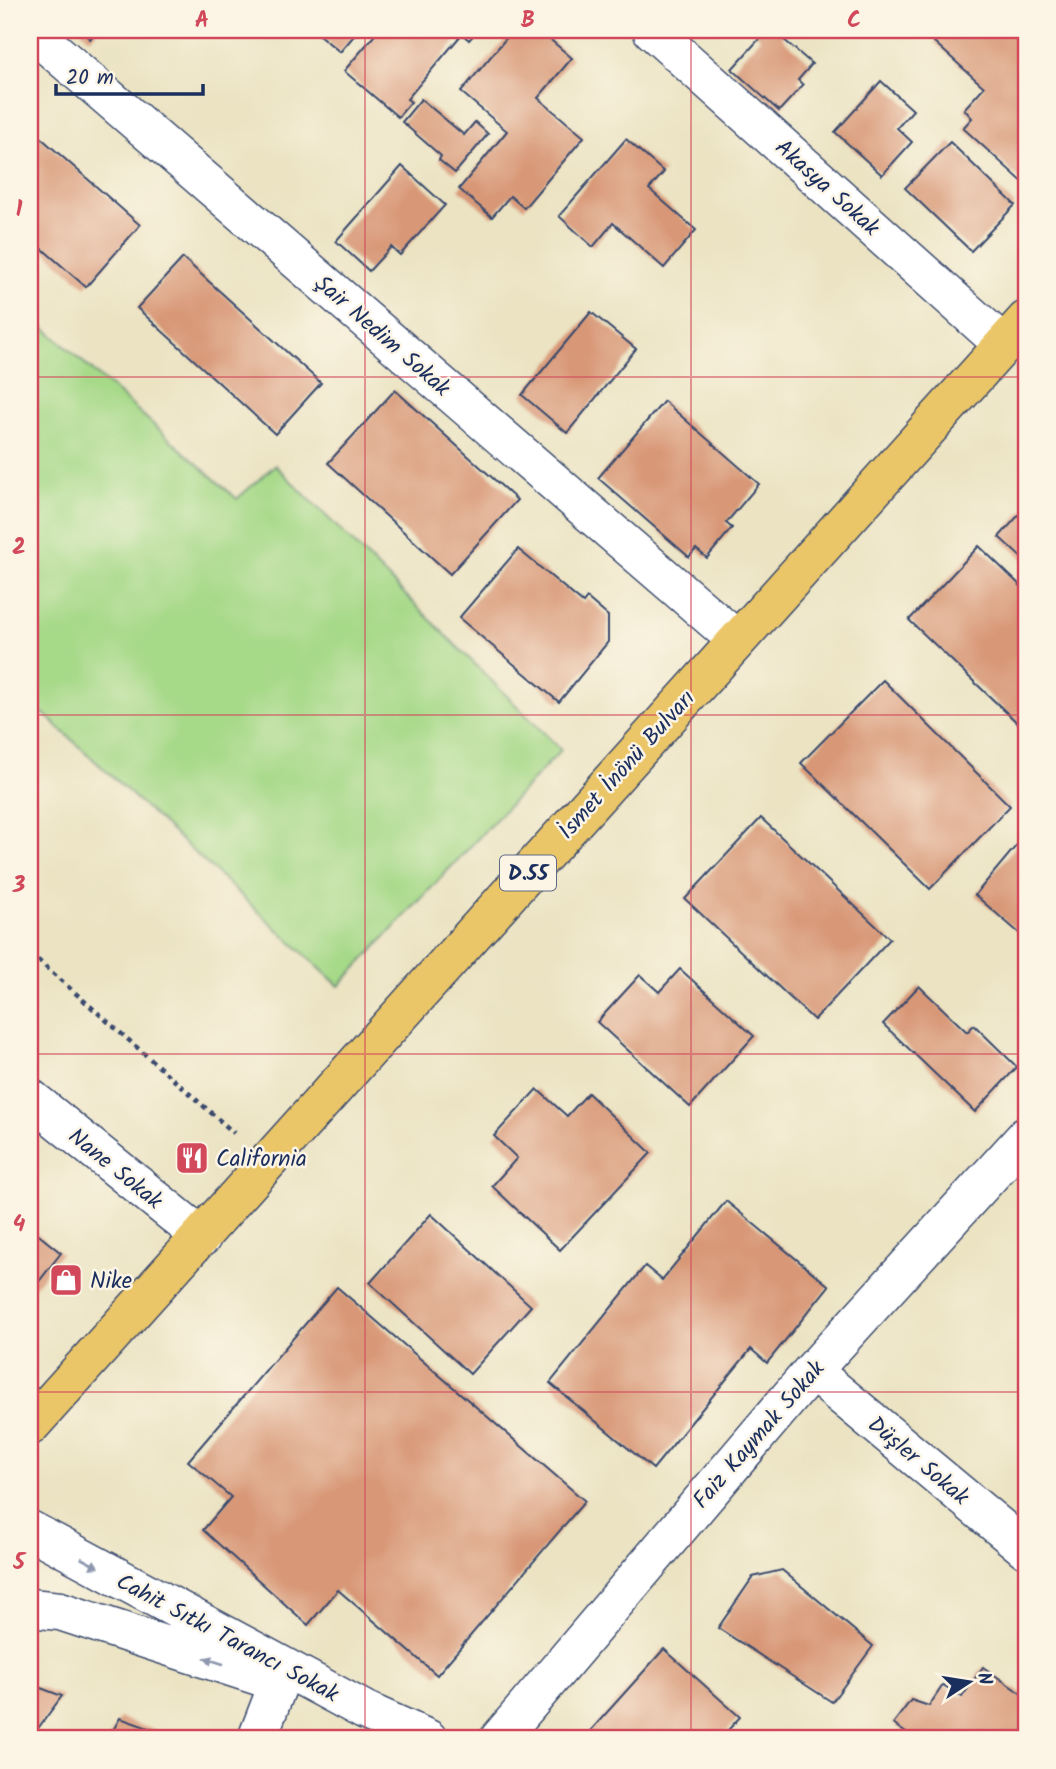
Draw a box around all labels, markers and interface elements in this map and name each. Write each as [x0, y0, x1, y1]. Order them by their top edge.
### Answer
text: A [195, 3, 209, 39]
text: B [521, 3, 535, 39]
text: C [847, 3, 861, 39]
scale bar [56, 52, 203, 96]
text: 20 m [66, 62, 114, 95]
street label: Akasya Sokak [766, 131, 888, 246]
text: 1 [16, 192, 23, 228]
street label: Şair Nedim Sokak [305, 267, 458, 406]
text: 2 [12, 530, 26, 566]
street label: İsmet İnönü Bulvarı [550, 682, 705, 849]
road number: D.55 [500, 856, 556, 890]
text: 3 [12, 868, 26, 904]
street label: Nane Sokak [59, 1120, 170, 1219]
restaurant icon: California [173, 1139, 211, 1177]
place label: California [216, 1142, 307, 1178]
text: 4 [13, 1207, 26, 1243]
shop icon: Nike [47, 1261, 85, 1299]
place label: Nike [90, 1264, 132, 1300]
street label: Faiz Kaymak Sokak [685, 1353, 835, 1518]
street label: Düşler Sokak [859, 1408, 977, 1515]
text: 5 [12, 1545, 27, 1581]
one-way arrow [80, 1557, 100, 1569]
street label: Cahit Sıtkı Tarancı Sokak [109, 1565, 345, 1713]
north arrow [934, 1646, 1004, 1716]
one-way arrow [203, 1655, 224, 1666]
text: N [968, 1670, 1000, 1688]

